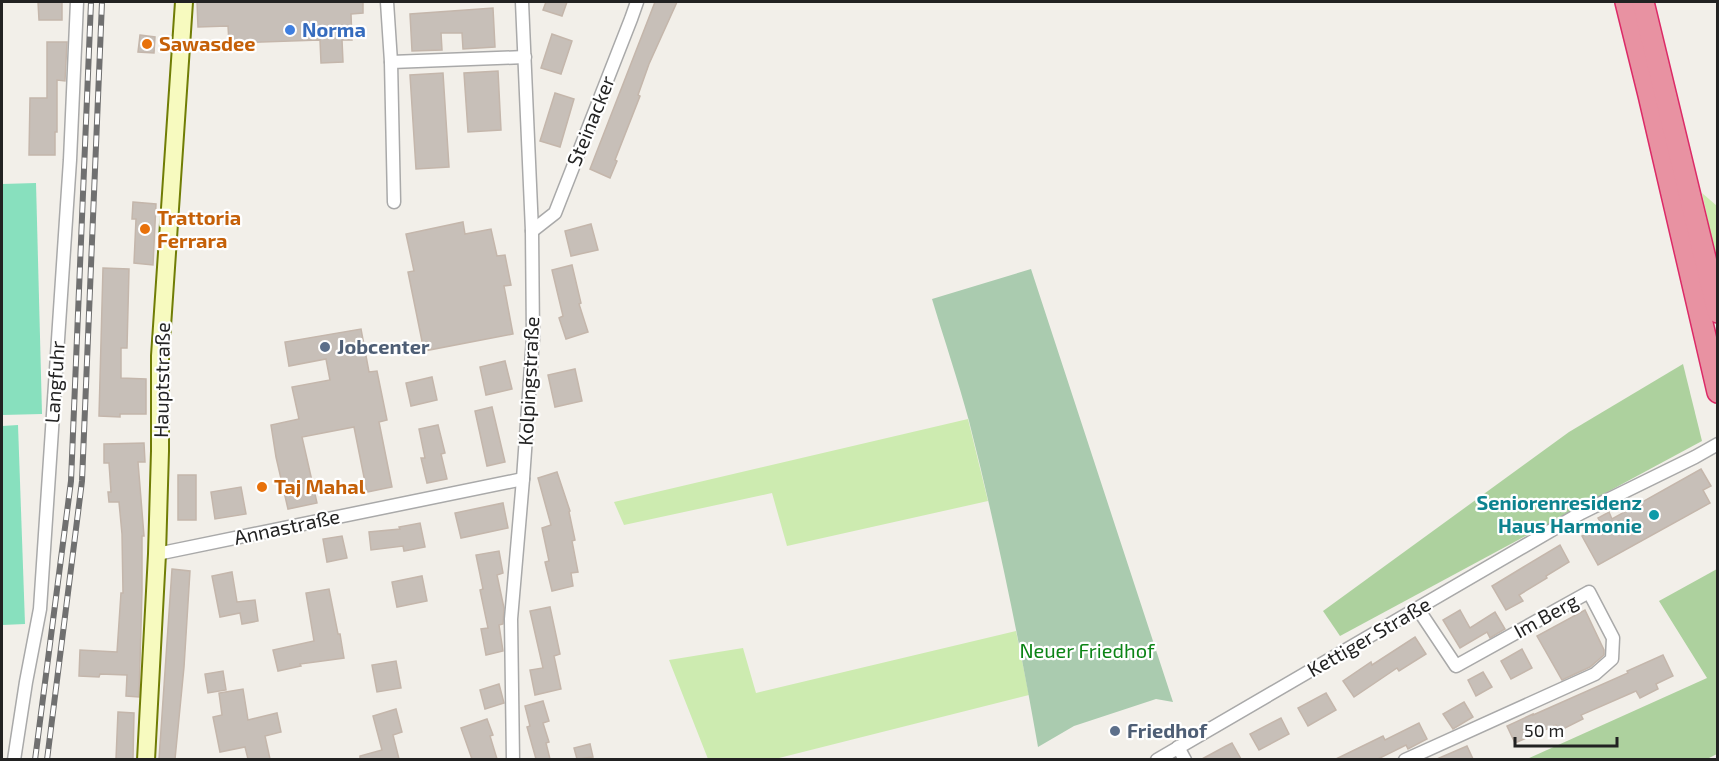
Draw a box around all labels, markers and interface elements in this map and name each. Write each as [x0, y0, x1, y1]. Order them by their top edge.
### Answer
place label: Norma [302, 17, 366, 41]
marker: Norma [283, 23, 297, 37]
place label: Sawasdee [159, 31, 256, 55]
marker: Sawasdee [140, 37, 154, 51]
street label: Steinacker [561, 72, 619, 169]
place label: Trattoria Ferrara [157, 205, 241, 252]
marker: Trattoria Ferrara [138, 222, 152, 236]
street label: Kolpingstraße [513, 316, 543, 446]
street label: Hauptstraße [148, 322, 174, 438]
place label: Jobcenter [337, 334, 430, 358]
street label: Langfuhr [39, 340, 69, 424]
marker: Jobcenter [318, 340, 332, 354]
place label: Taj Mahal [274, 474, 366, 498]
marker: Taj Mahal [255, 480, 269, 494]
place label: Seniorenresidenz Haus Harmonie [1476, 490, 1642, 537]
street label: Annastraße [232, 503, 342, 549]
marker: Seniorenresidenz Haus Harmonie [1647, 508, 1661, 522]
street label: Im Berg [1509, 588, 1582, 642]
street label: Kettiger Straße [1303, 591, 1434, 681]
park label: Neuer Friedhof [1019, 638, 1155, 662]
scale bar [1515, 710, 1617, 748]
place label: Friedhof [1127, 718, 1208, 742]
text: 50 m [1524, 719, 1564, 741]
marker: Friedhof [1108, 724, 1122, 738]

